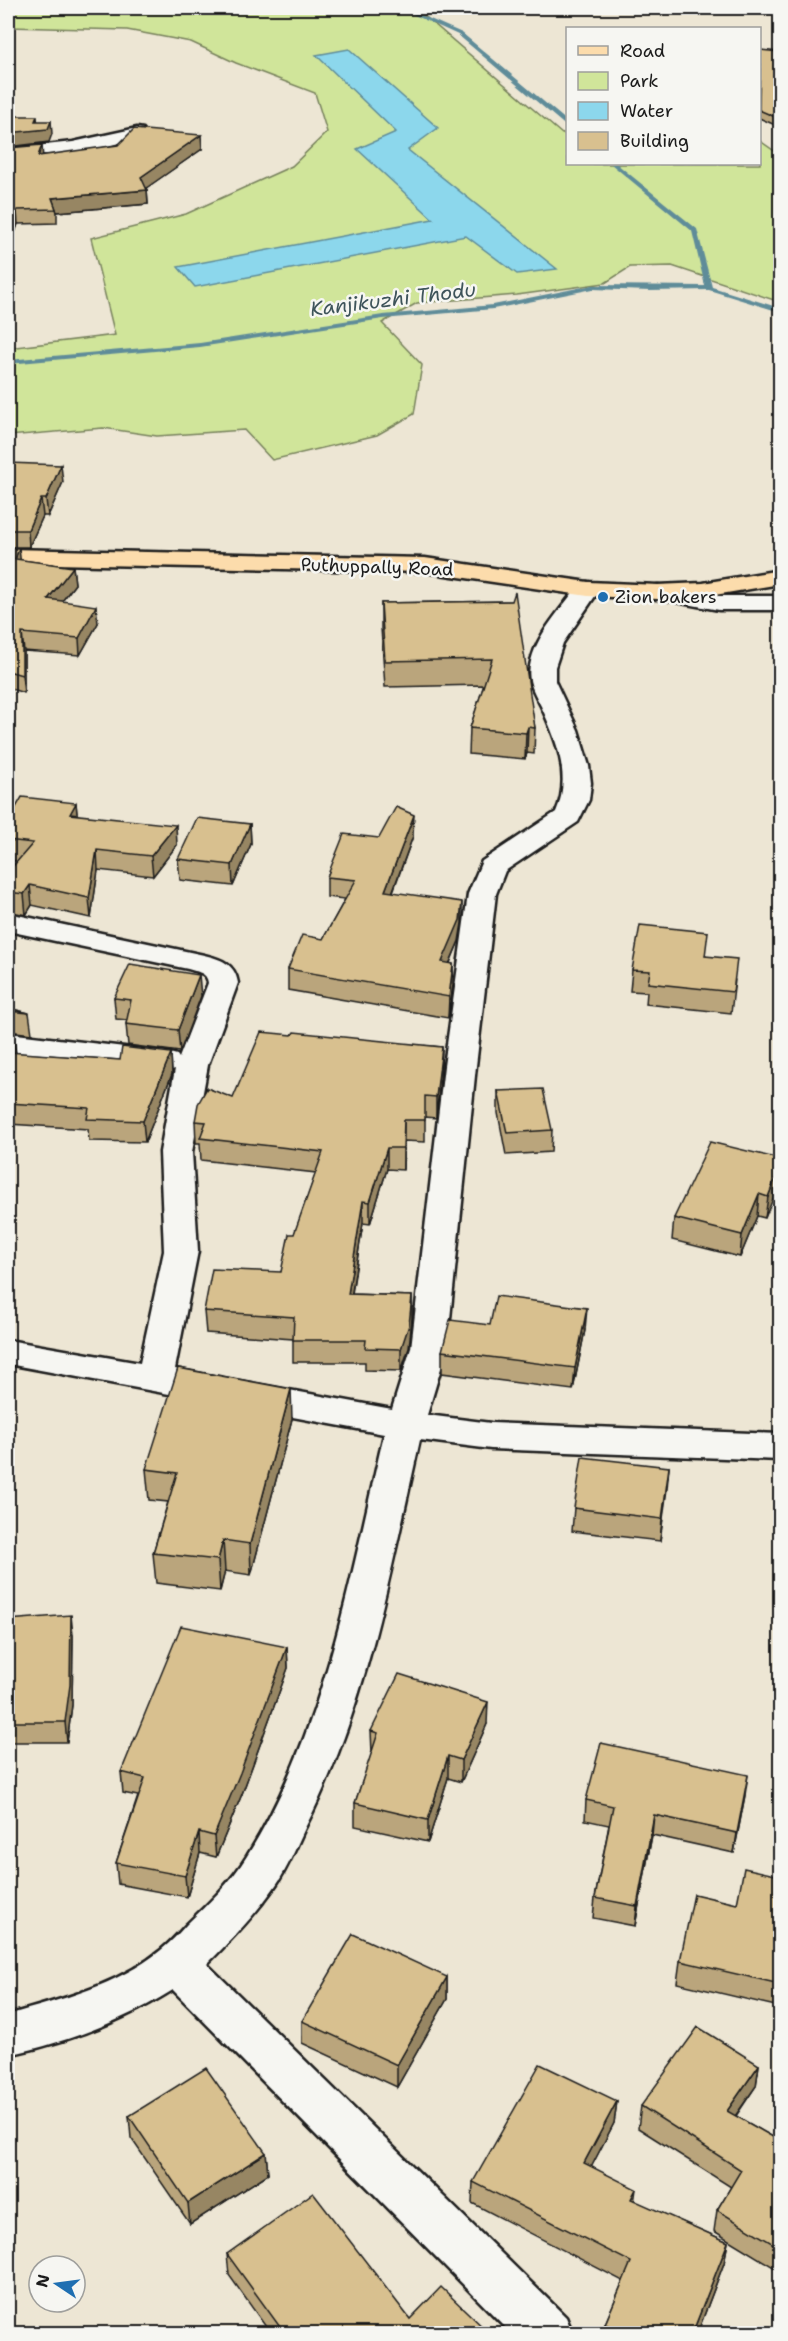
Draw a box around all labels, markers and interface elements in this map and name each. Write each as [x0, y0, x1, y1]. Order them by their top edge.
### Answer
legend [566, 27, 761, 165]
text: Road [620, 39, 665, 63]
text: Park [620, 69, 659, 93]
text: Water [620, 99, 673, 123]
text: Building [620, 129, 689, 153]
water label: Kanjikuzhi Thodu [309, 276, 477, 322]
street label: Puthuppally Road [300, 552, 454, 582]
place label: Zion bakers [615, 585, 717, 609]
marker: Zion bakers [596, 590, 610, 604]
north arrow [27, 2254, 87, 2314]
text: N [31, 2272, 55, 2289]

